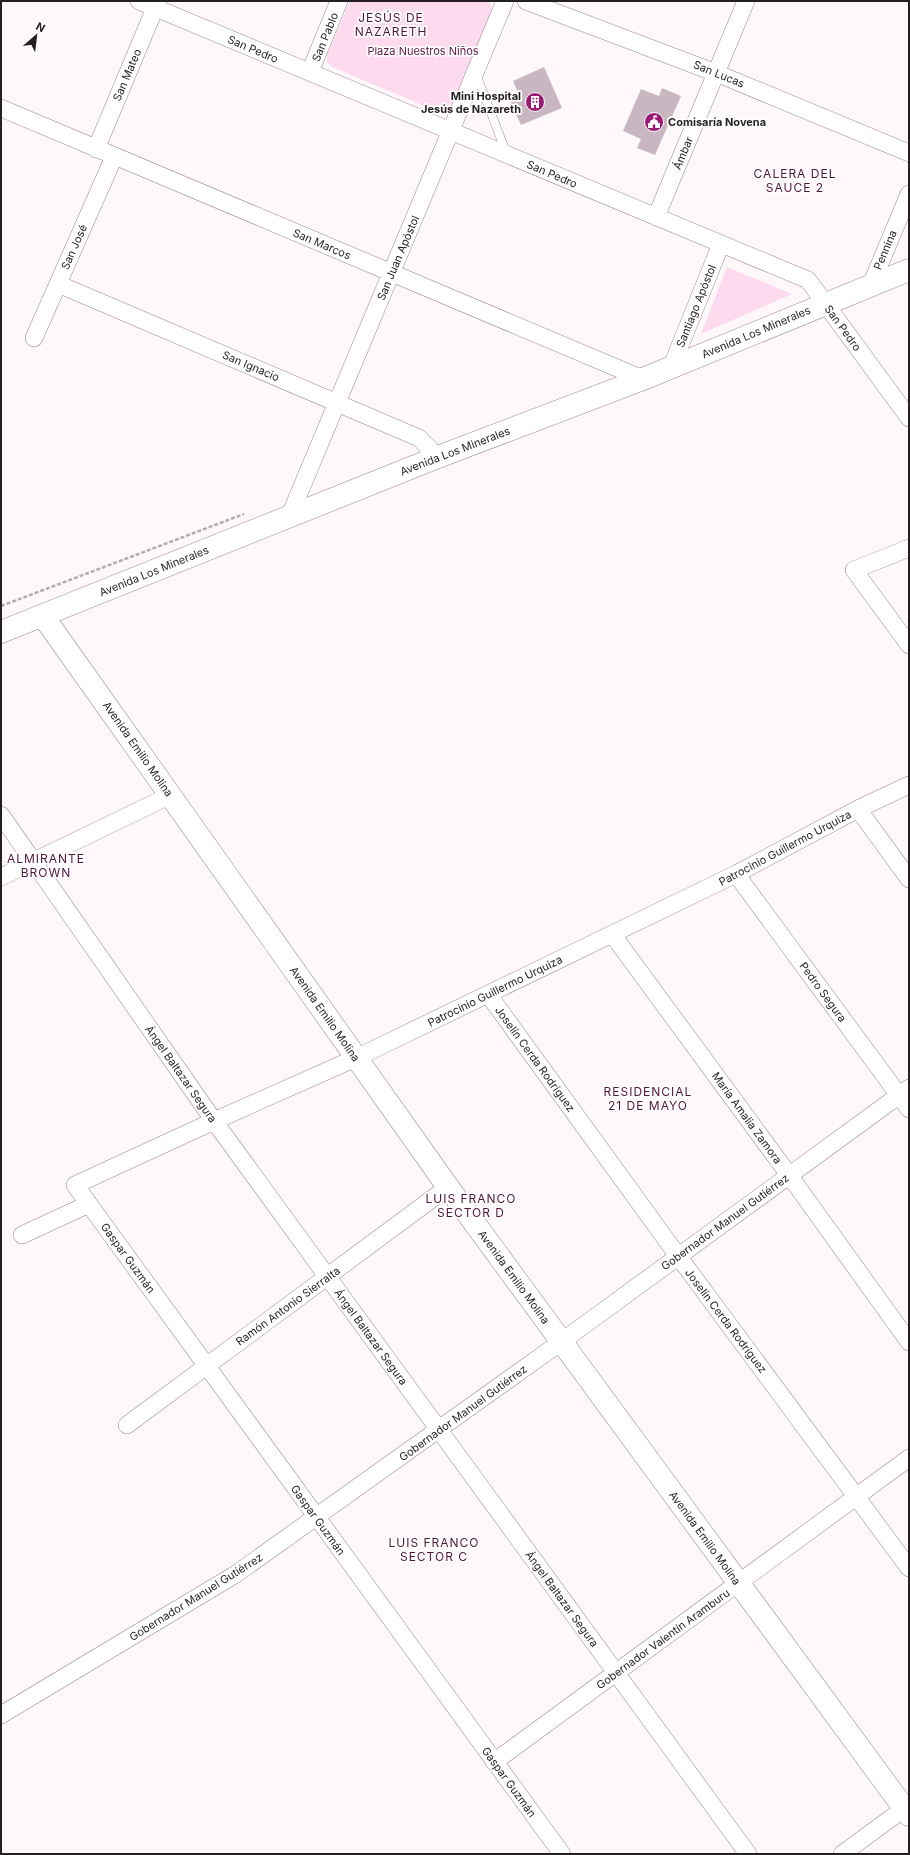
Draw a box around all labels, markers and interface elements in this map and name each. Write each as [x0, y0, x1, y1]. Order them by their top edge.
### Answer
street label: San Pablo [309, 10, 341, 64]
district label: JESÚS DE NAZARETH [355, 10, 427, 39]
north arrow [16, 16, 56, 56]
text: N [34, 19, 48, 35]
street label: San Pedro [226, 32, 281, 66]
park label: Plaza Nuestros Niños [367, 44, 479, 58]
street label: San Mateo [110, 46, 144, 103]
street label: San Lucas [691, 57, 747, 91]
place label: Mini Hospital Jesús de Nazareth [421, 89, 521, 116]
building icon: Mini Hospital Jesús de Nazareth [524, 91, 546, 113]
public building icon: Comisaría Novena [643, 111, 665, 133]
place label: Comisaría Novena [668, 115, 766, 129]
street label: Ámbar [670, 134, 696, 172]
street label: San Pedro [525, 157, 580, 191]
district label: CALERA DEL SAUCE 2 [754, 166, 836, 195]
street label: San Juan Apóstol [374, 213, 422, 303]
street label: San José [58, 222, 90, 272]
street label: San Marcos [291, 226, 353, 263]
street label: Pennina [870, 228, 900, 272]
street label: Santiago Apóstol [673, 263, 719, 349]
street label: San Pedro [822, 302, 865, 354]
street label: Avenida Los Minerales [699, 303, 813, 361]
street label: San Ignacio [220, 348, 282, 384]
street label: Avenida Los Minerales [398, 423, 512, 478]
street label: Avenida Los Minerales [97, 543, 211, 599]
street label: Avenida Emilio Molina [100, 699, 176, 799]
street label: Patrocinio Guillermo Urquiza [716, 807, 854, 889]
district label: ALMIRANTE BROWN [7, 851, 85, 880]
street label: Patrocinio Guillermo Urquiza [425, 952, 565, 1030]
street label: Pedro Segura [797, 959, 849, 1025]
street label: Avenida Emilio Molina [287, 964, 363, 1064]
street label: Joselín Cerda Rodríguez [492, 1003, 578, 1115]
street label: Ángel Baltazar Segura [142, 1023, 220, 1125]
street label: María Amalia Zamora [709, 1069, 785, 1167]
district label: RESIDENCIAL 21 DE MAYO [604, 1084, 692, 1113]
street label: Gobernador Manuel Gutiérrez [658, 1171, 792, 1273]
district label: LUIS FRANCO SECTOR D [425, 1191, 517, 1220]
street label: Gaspar Guzmán [98, 1220, 158, 1296]
street label: Avenida Emilio Molina [475, 1227, 553, 1327]
street label: Ramón Antonio Sierralta [233, 1263, 343, 1349]
street label: Joselín Cerda Rodríguez [682, 1266, 770, 1376]
street label: Ángel Baltazar Segura [331, 1286, 411, 1388]
street label: Gobernador Manuel Gutiérrez [396, 1362, 530, 1464]
street label: Gaspar Guzmán [288, 1482, 348, 1558]
street label: Avenida Emilio Molina [666, 1488, 744, 1588]
district label: LUIS FRANCO SECTOR C [388, 1535, 480, 1564]
street label: Ángel Baltazar Segura [522, 1548, 602, 1650]
street label: Gobernador Manuel Gutiérrez [127, 1550, 265, 1644]
street label: Gobernador Valentín Aramburu [594, 1586, 732, 1692]
street label: Gaspar Guzmán [479, 1744, 539, 1820]

